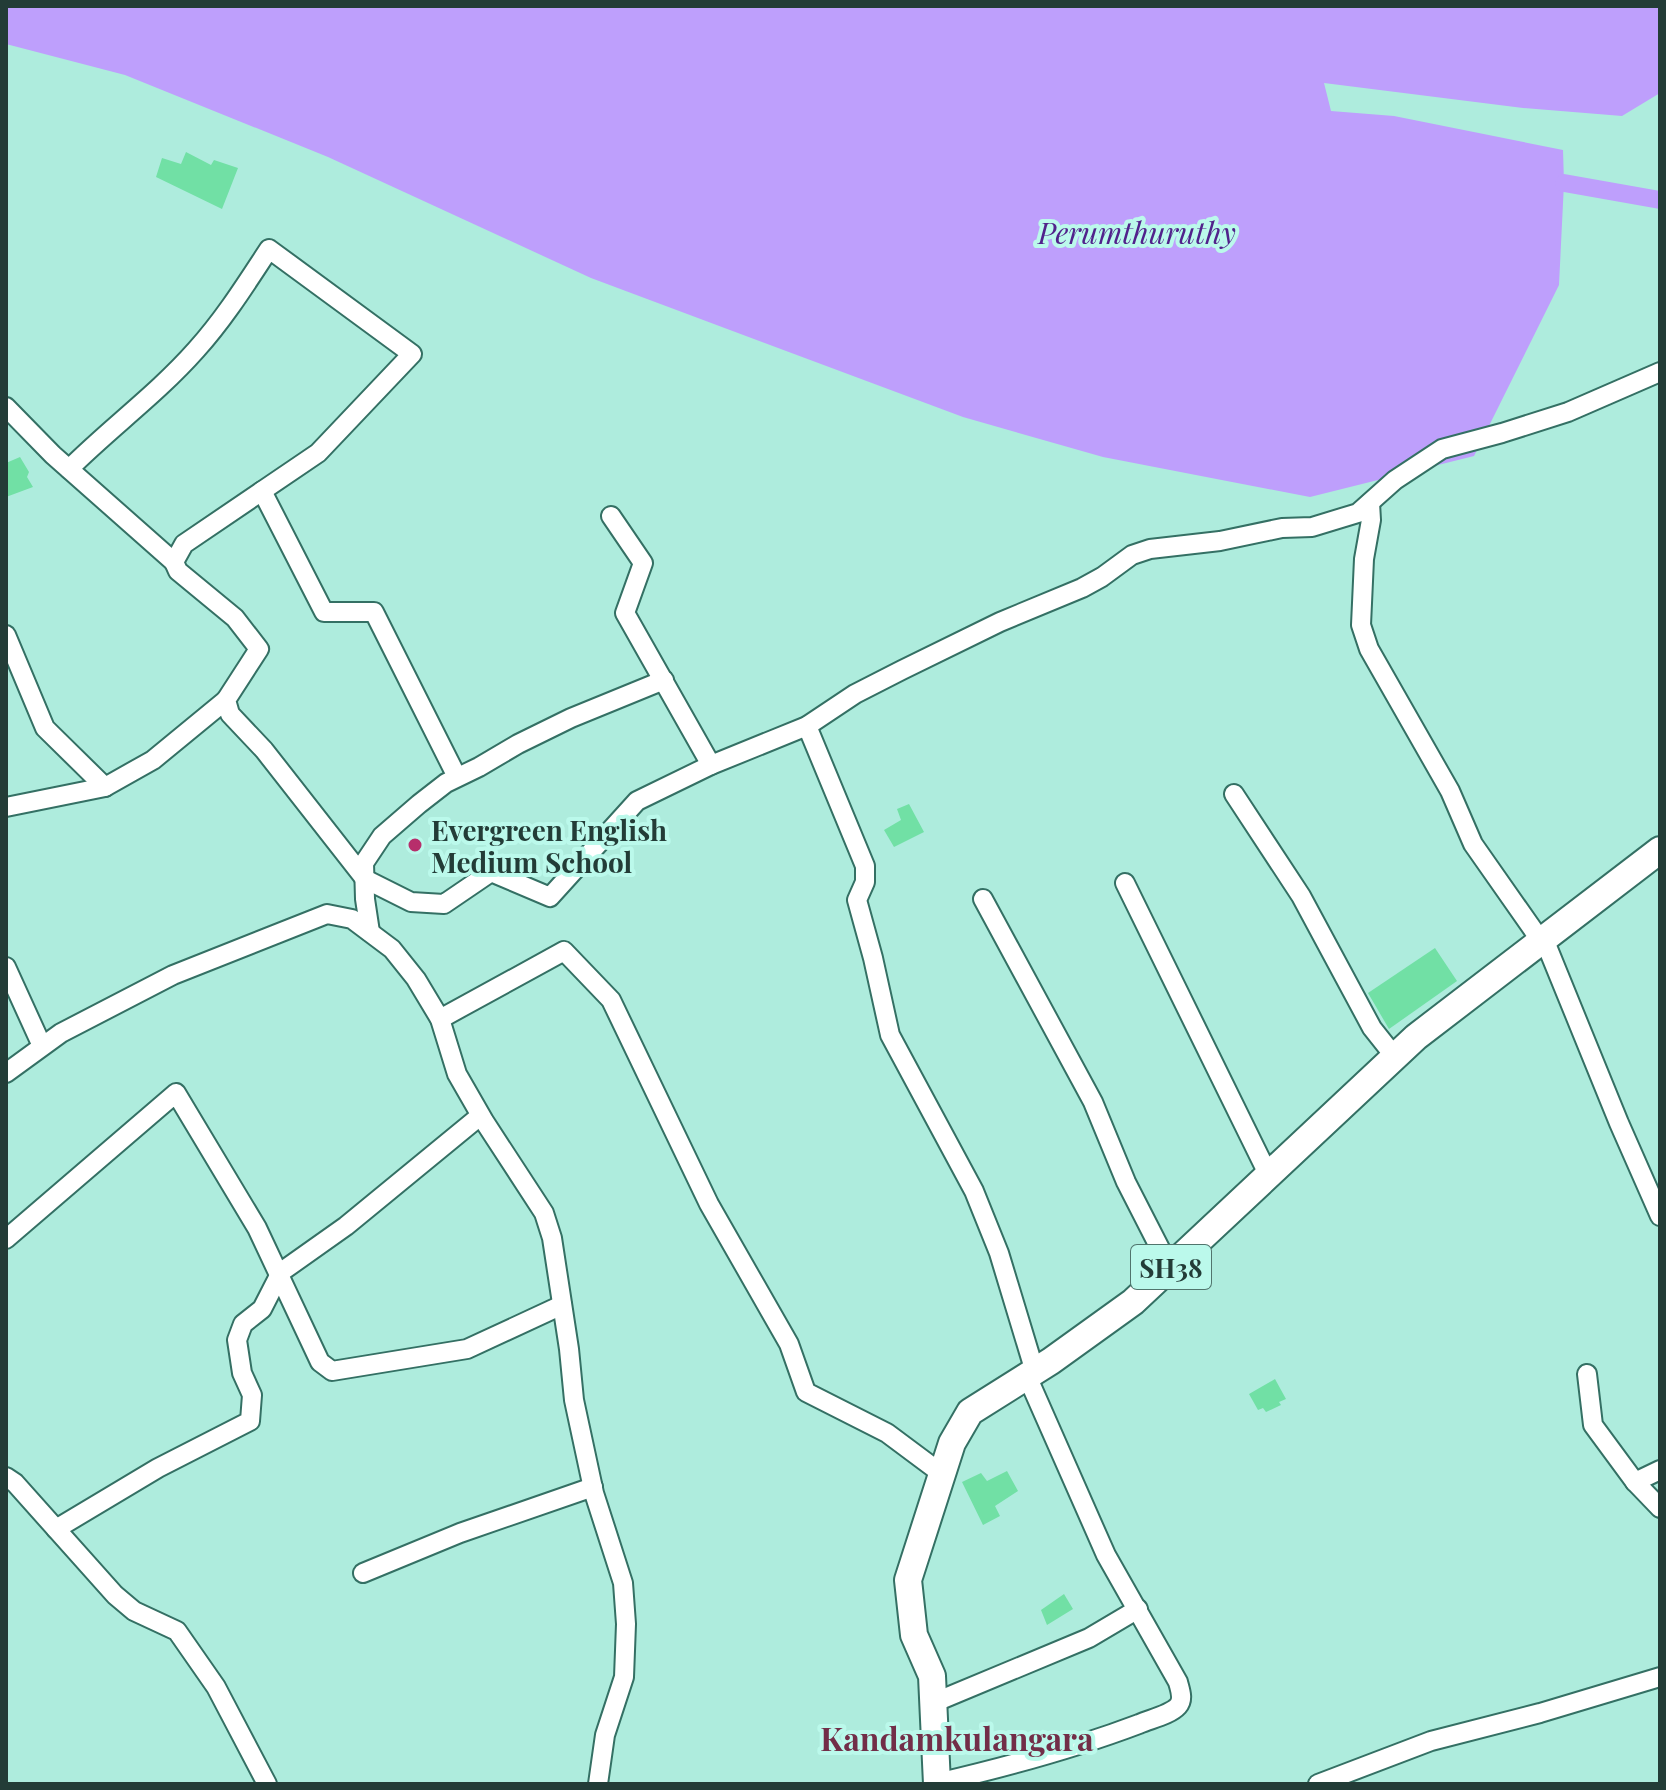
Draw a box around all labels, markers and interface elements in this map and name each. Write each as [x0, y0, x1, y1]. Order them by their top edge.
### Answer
water label: Perumthuruthy [1037, 212, 1236, 252]
place label: Evergreen English Medium School [431, 811, 667, 880]
marker: Evergreen English Medium School [406, 836, 424, 854]
road number: SH38 [1131, 1245, 1211, 1289]
district label: Kandamkulangara [820, 1716, 1094, 1759]

